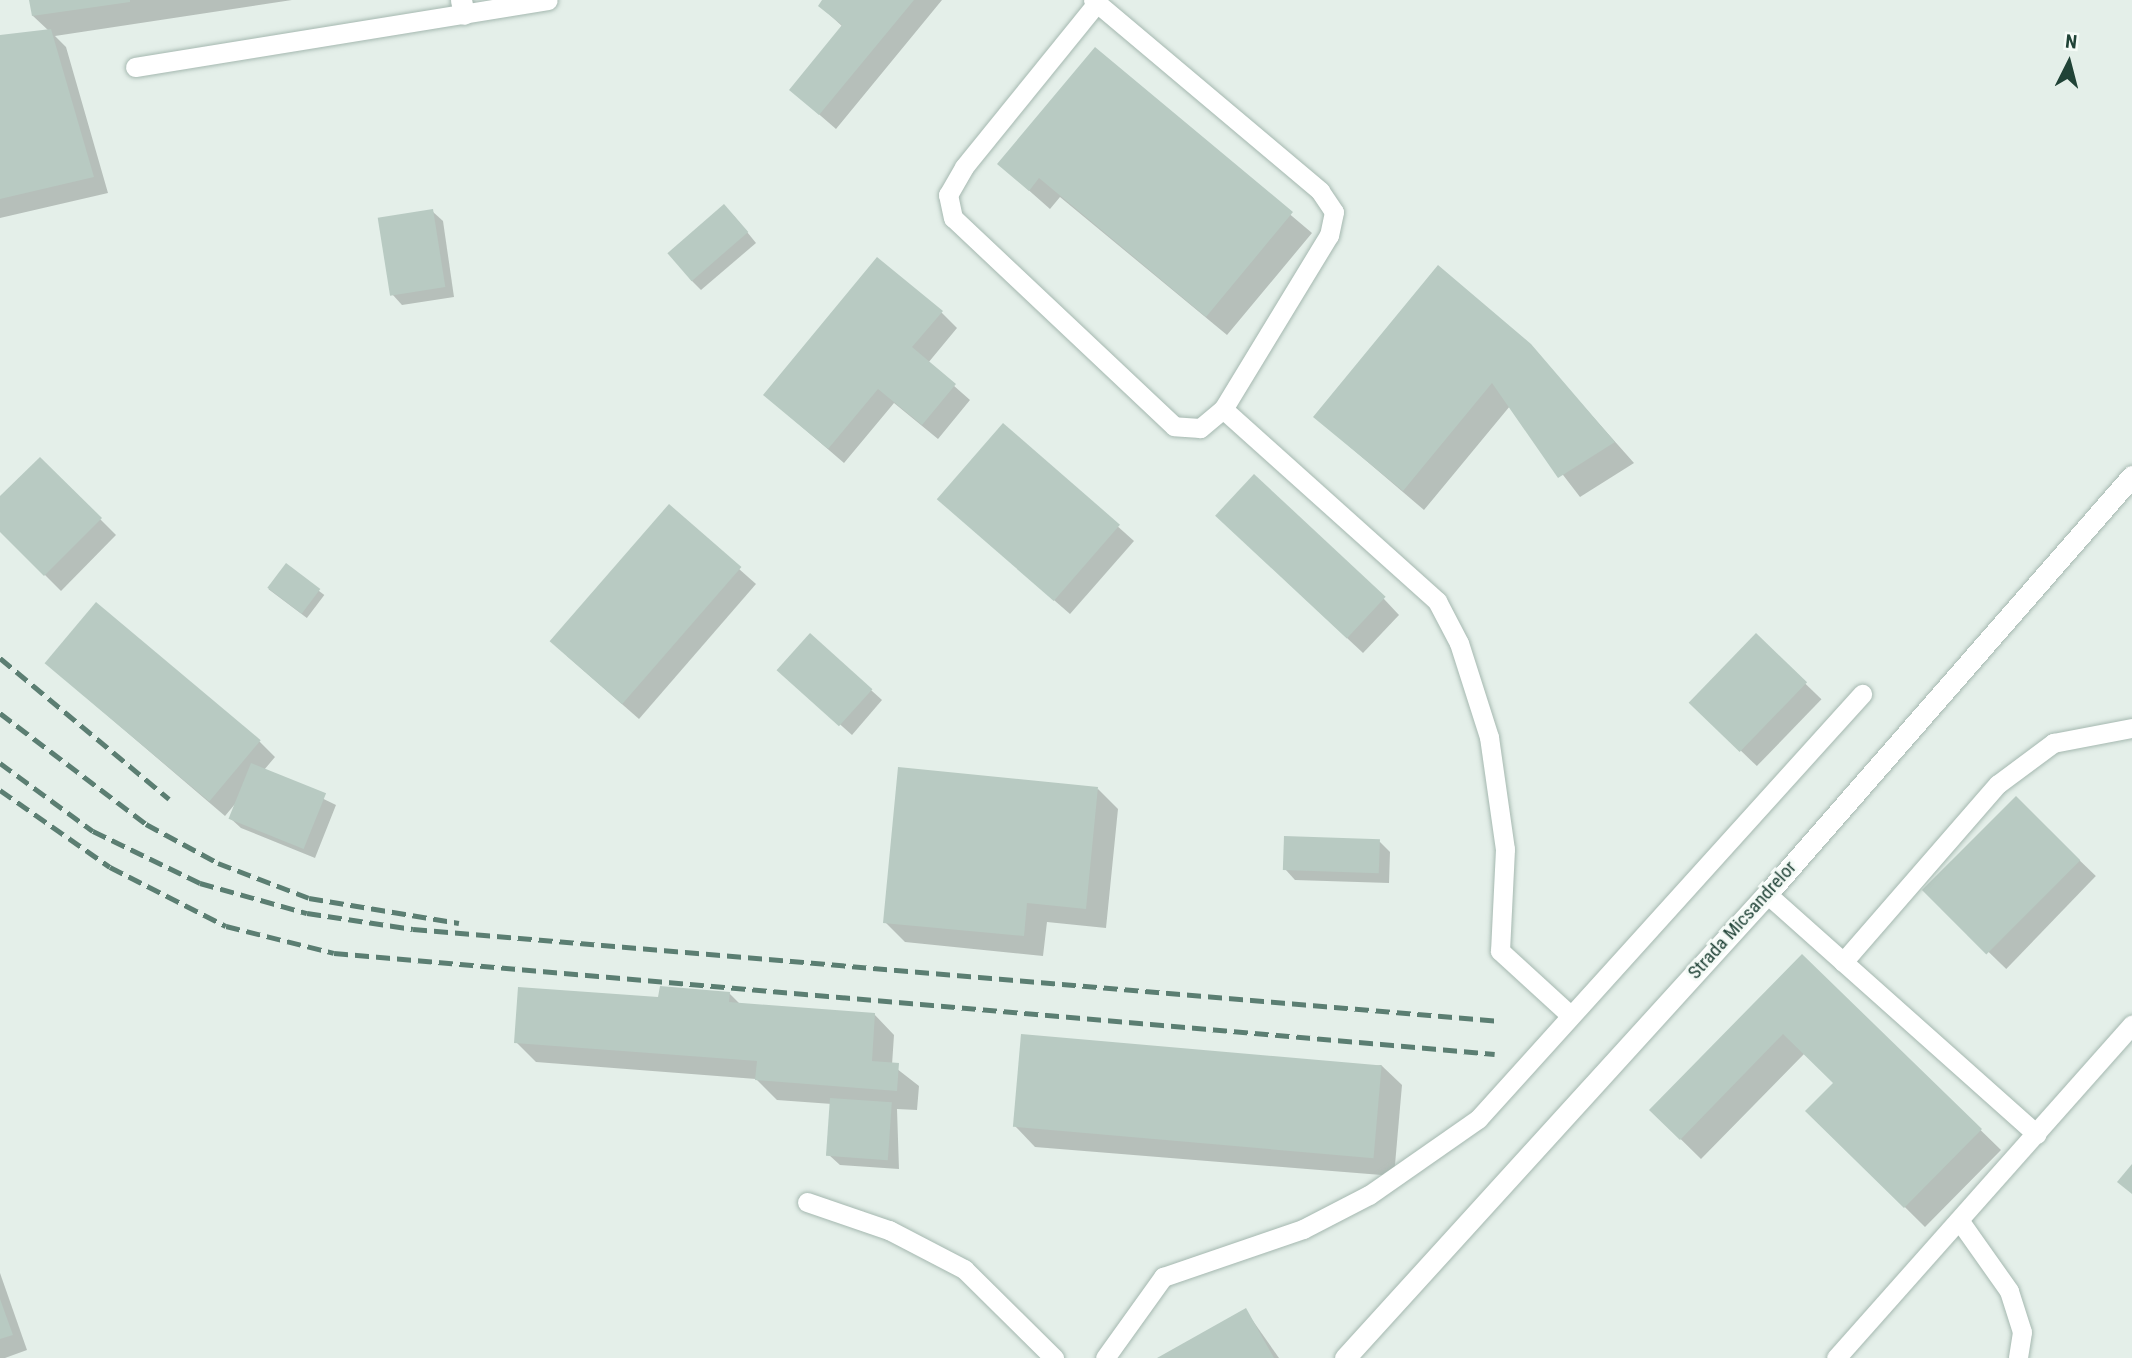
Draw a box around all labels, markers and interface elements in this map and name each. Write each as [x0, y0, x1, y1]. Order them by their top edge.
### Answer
north arrow [2034, 28, 2104, 98]
text: N [2064, 30, 2078, 54]
street label: Strada Micsandrelor [1683, 856, 1801, 984]

